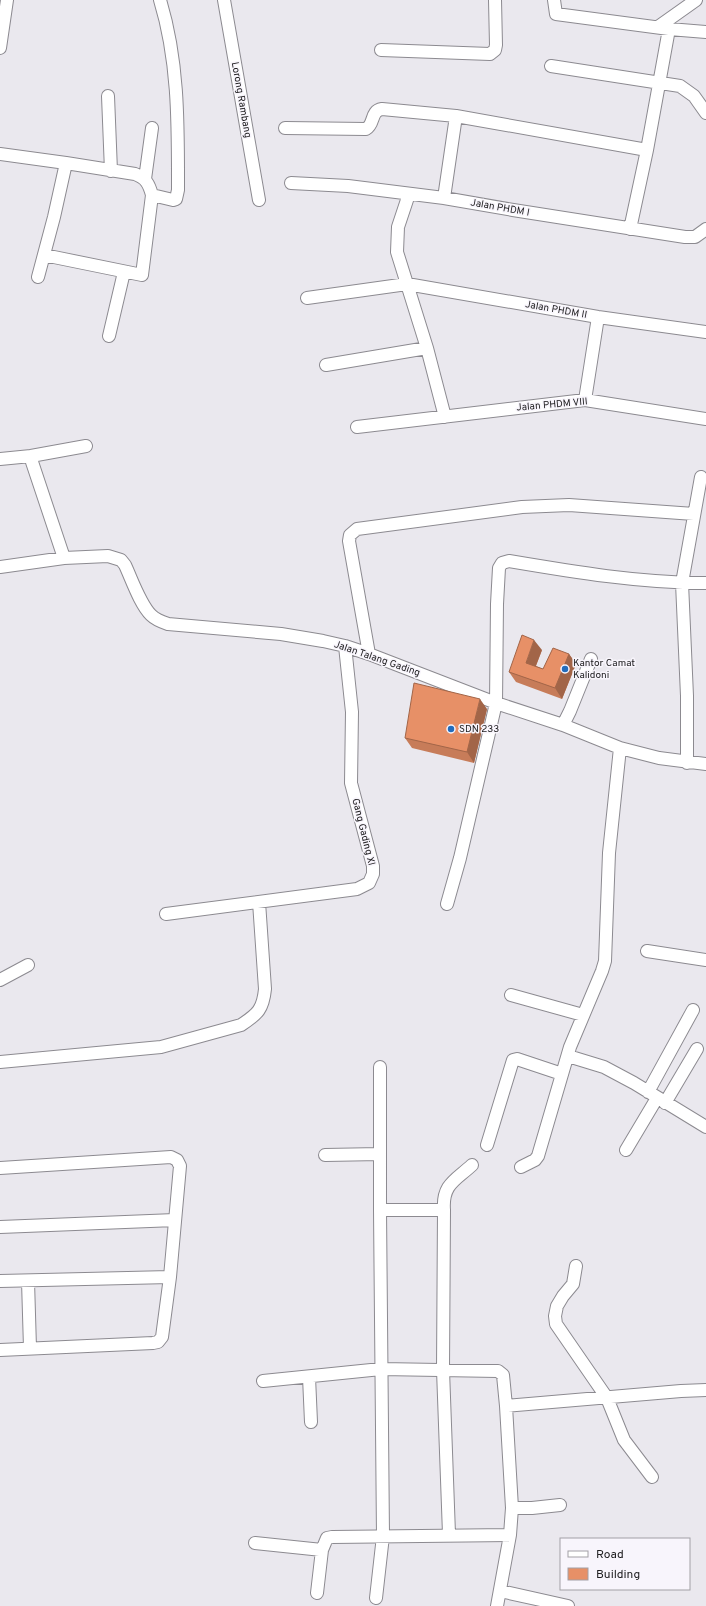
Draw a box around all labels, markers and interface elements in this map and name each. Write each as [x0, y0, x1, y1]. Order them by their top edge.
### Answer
street label: Lorong Rambang [228, 61, 254, 139]
street label: Jalan PHDM I [469, 196, 531, 220]
street label: Jalan PHDM II [524, 298, 588, 322]
street label: Jalan PHDM VIII [516, 395, 588, 415]
street label: Jalan Talang Gading [332, 638, 422, 680]
place label: Kantor Camat Kalidoni [573, 657, 635, 682]
marker: Kantor Camat Kalidoni [560, 664, 570, 674]
place label: SDN 233 [459, 723, 499, 736]
marker: SDN 233 [446, 724, 456, 734]
street label: Gang Gading XI [348, 797, 378, 867]
legend [560, 1538, 690, 1590]
text: Road [596, 1547, 624, 1563]
text: Building [596, 1567, 640, 1583]

